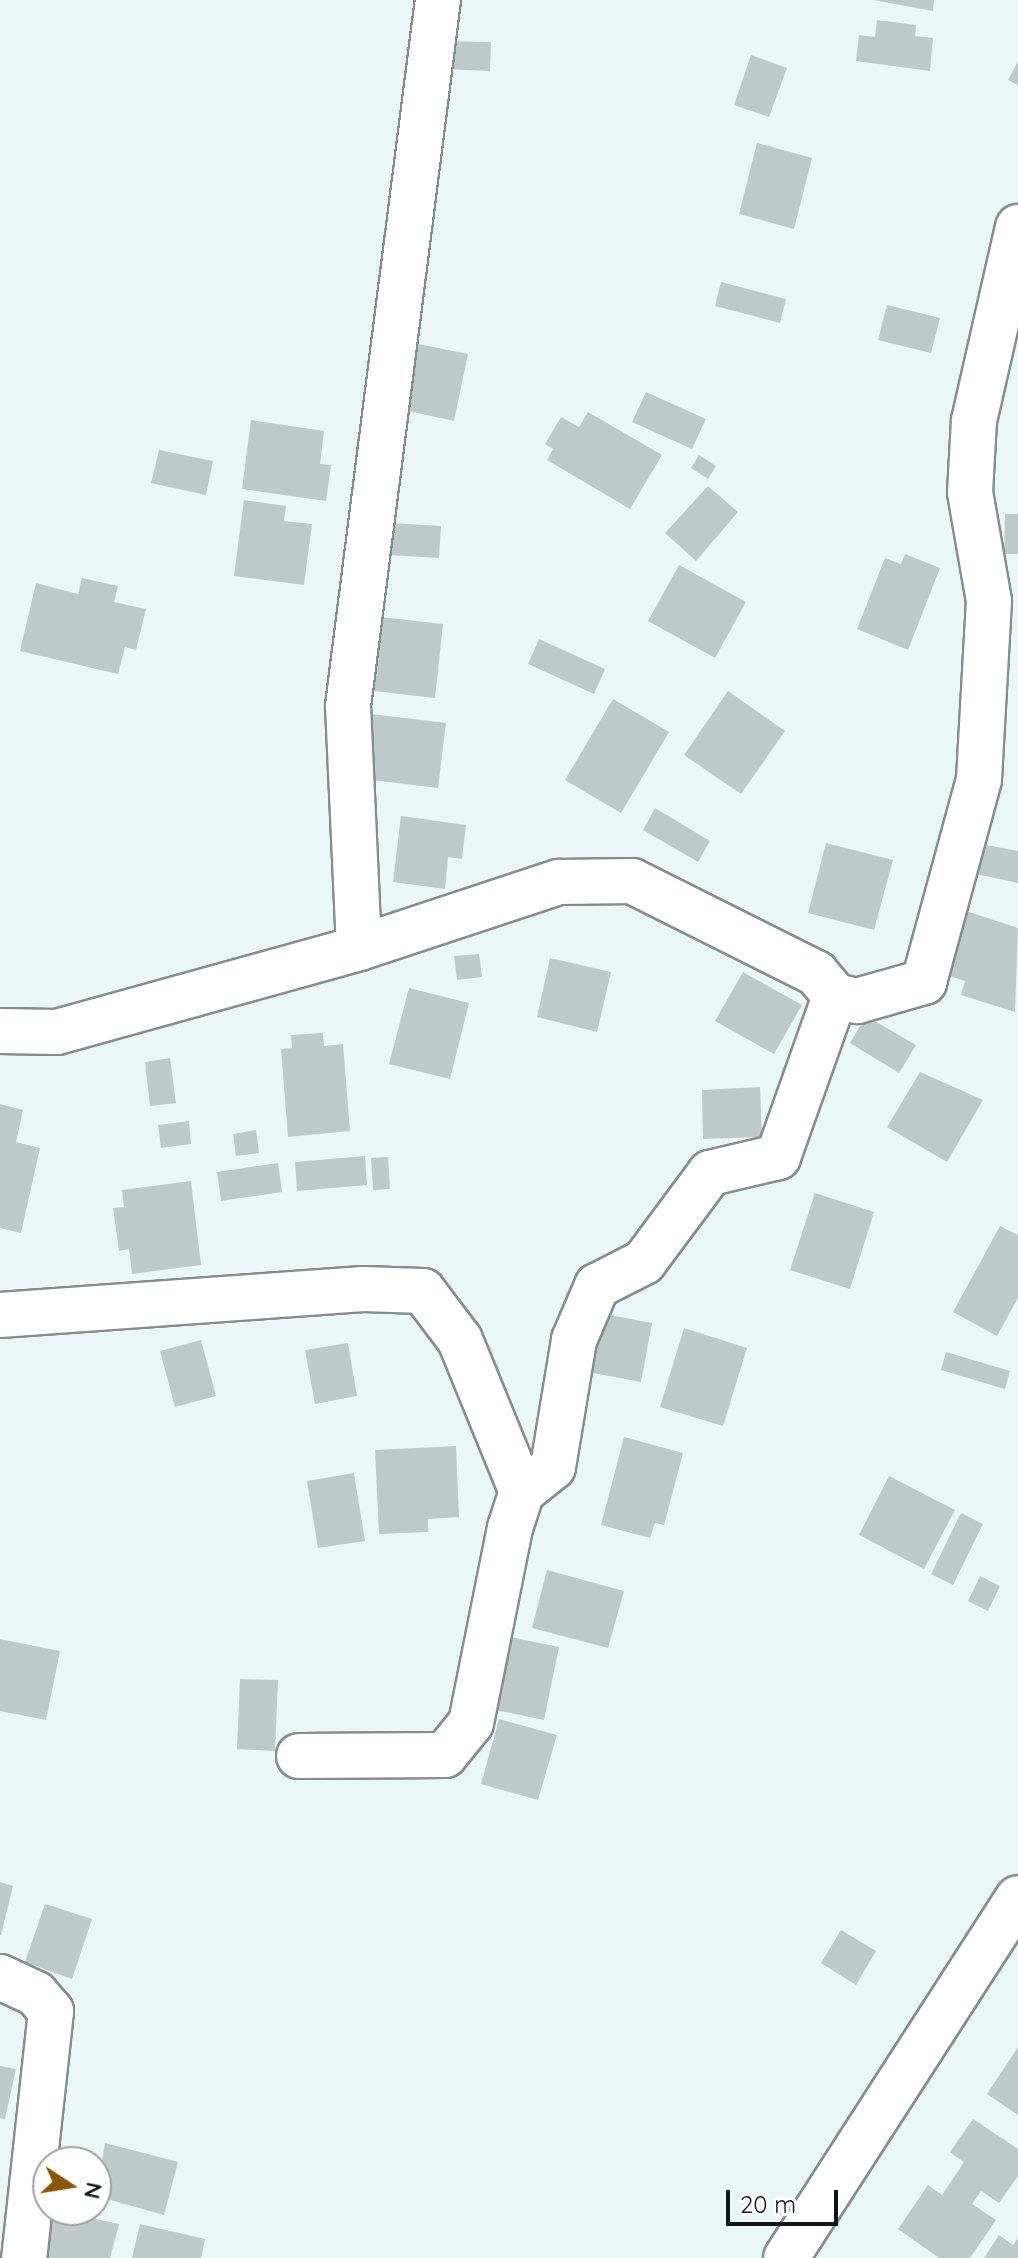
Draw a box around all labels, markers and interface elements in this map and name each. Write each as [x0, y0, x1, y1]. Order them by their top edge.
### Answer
north arrow [32, 2146, 112, 2226]
scale bar [730, 2174, 842, 2224]
text: N [78, 2180, 109, 2201]
text: 20 m [740, 2189, 796, 2219]

